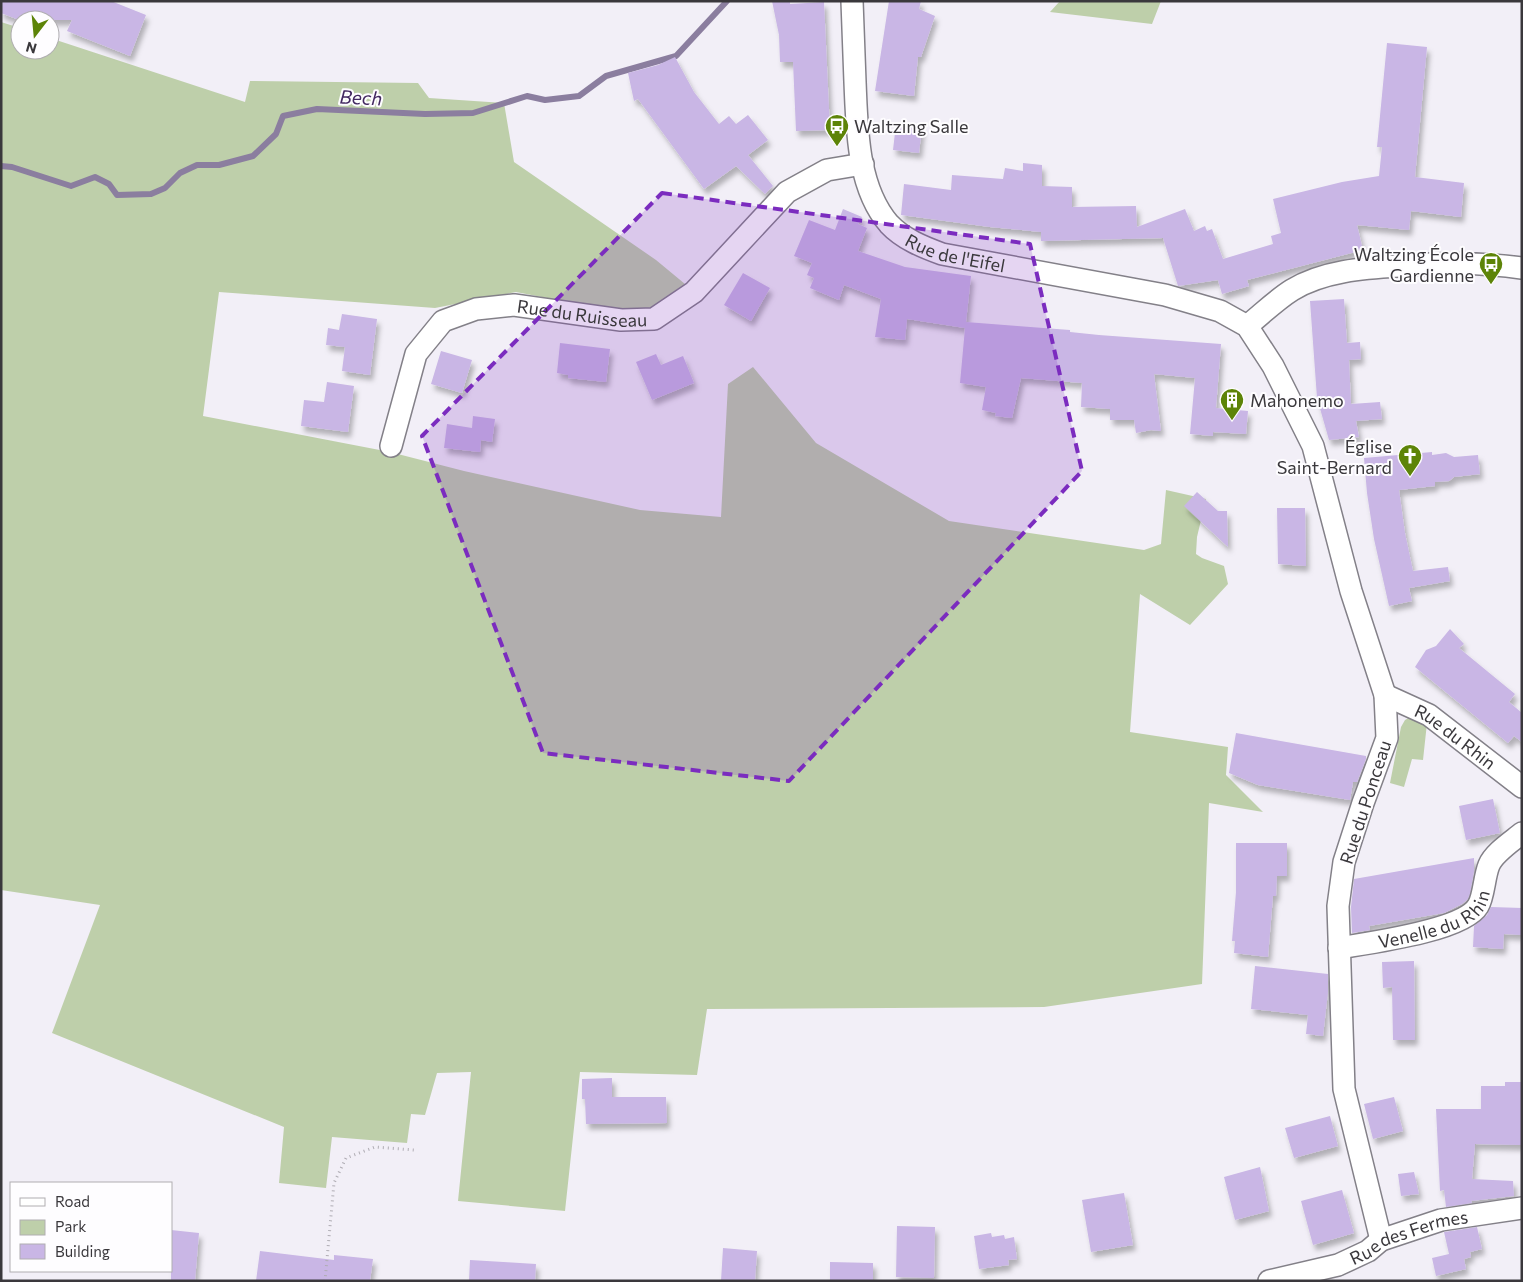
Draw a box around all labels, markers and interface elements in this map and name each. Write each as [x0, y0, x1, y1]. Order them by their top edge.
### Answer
north arrow [10, 10, 60, 60]
text: N [24, 38, 39, 58]
water label: Bech [339, 84, 383, 110]
bus stop icon: Waltzing Salle [824, 113, 850, 147]
place label: Waltzing Salle [854, 115, 968, 137]
street label: Rue de l'Eifel [902, 229, 1007, 276]
place label: Waltzing École Gardienne [1354, 243, 1474, 286]
bus stop icon: Waltzing École Gardienne [1478, 251, 1504, 285]
street label: Rue du Ruisseau [516, 295, 647, 331]
building icon: Mahonemo [1219, 387, 1245, 421]
place label: Mahonemo [1250, 389, 1344, 411]
place label: Église Saint-Bernard [1277, 435, 1392, 478]
church icon: Église Saint-Bernard [1397, 443, 1423, 477]
street label: Rue du Rhin [1411, 699, 1500, 774]
street label: Rue du Ponceau [1335, 737, 1395, 867]
street label: Venelle du Rhin [1376, 888, 1494, 952]
legend [10, 1182, 172, 1272]
text: Road [55, 1192, 90, 1210]
street label: Rue des Fermes [1346, 1205, 1469, 1269]
text: Park [55, 1217, 86, 1235]
text: Building [55, 1242, 110, 1260]

